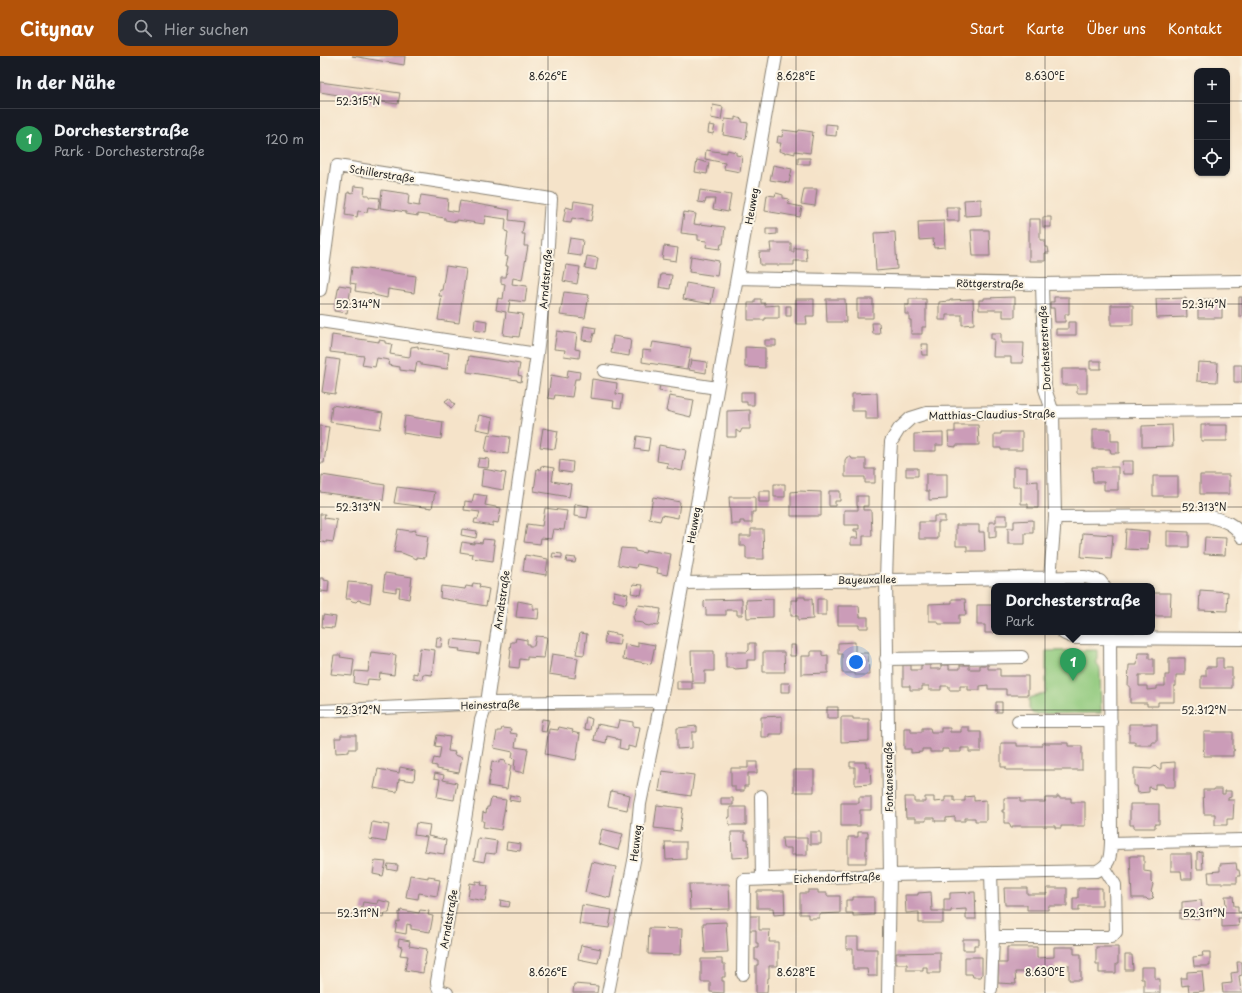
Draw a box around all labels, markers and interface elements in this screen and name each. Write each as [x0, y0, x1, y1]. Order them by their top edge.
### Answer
search box [118, 10, 398, 46]
text: Citynav [20, 14, 94, 42]
icon: search [132, 17, 154, 39]
text: Hier suchen [164, 17, 249, 40]
text: Start [969, 18, 1004, 39]
text: Karte [1026, 18, 1064, 39]
text: Über uns [1086, 18, 1146, 39]
text: Kontakt [1168, 18, 1222, 39]
text: 8.626°E [529, 68, 567, 83]
text: 8.628°E [776, 68, 816, 83]
text: 8.630°E [1025, 68, 1065, 83]
map controls [1194, 68, 1230, 176]
button: + [1194, 68, 1230, 104]
text: In der Nähe [16, 69, 115, 95]
text: 52.315°N [336, 93, 381, 108]
button: − [1194, 104, 1230, 140]
text: Dorchesterstraße [54, 118, 189, 141]
text: 1 [26, 129, 32, 148]
text: 120 m [265, 129, 304, 148]
button: locate [1194, 140, 1230, 176]
text: Park · Dorchesterstraße [54, 141, 205, 160]
street label: Schillerstraße [348, 160, 416, 186]
street label: Heuweg [740, 186, 762, 226]
street label: Arndtstraße [535, 248, 555, 310]
street label: Röttgerstraße [956, 275, 1024, 291]
text: 52.314°N [336, 296, 381, 311]
text: 52.314°N [1182, 296, 1227, 311]
street label: Dorchesterstraße [1034, 305, 1054, 391]
street label: Matthias-Claudius-Straße [929, 405, 1055, 423]
text: 52.313°N [335, 499, 381, 514]
text: 52.313°N [1181, 499, 1227, 514]
street label: Heuweg [682, 505, 704, 545]
street label: Arndtstraße [489, 569, 513, 631]
street label: Bayeuxallee [837, 571, 897, 588]
popup [991, 583, 1155, 635]
text: Dorchesterstraße [1005, 588, 1141, 611]
text: Park [1005, 611, 1035, 630]
pin: 1 [1060, 648, 1086, 681]
your location [846, 652, 866, 672]
street label: Heinestraße [460, 695, 520, 713]
text: 52.312°N [335, 702, 381, 717]
text: 52.312°N [1181, 702, 1227, 717]
street label: Fontanestraße [880, 742, 896, 812]
street label: Heuweg [625, 824, 645, 862]
street label: Eichendorffstraße [793, 868, 881, 886]
street label: Arndtstraße [435, 888, 461, 950]
text: 52.311°N [337, 905, 379, 920]
text: 52.311°N [1183, 905, 1225, 920]
text: 8.626°E [529, 964, 567, 979]
text: 8.628°E [776, 964, 816, 979]
text: 8.630°E [1025, 964, 1065, 979]

